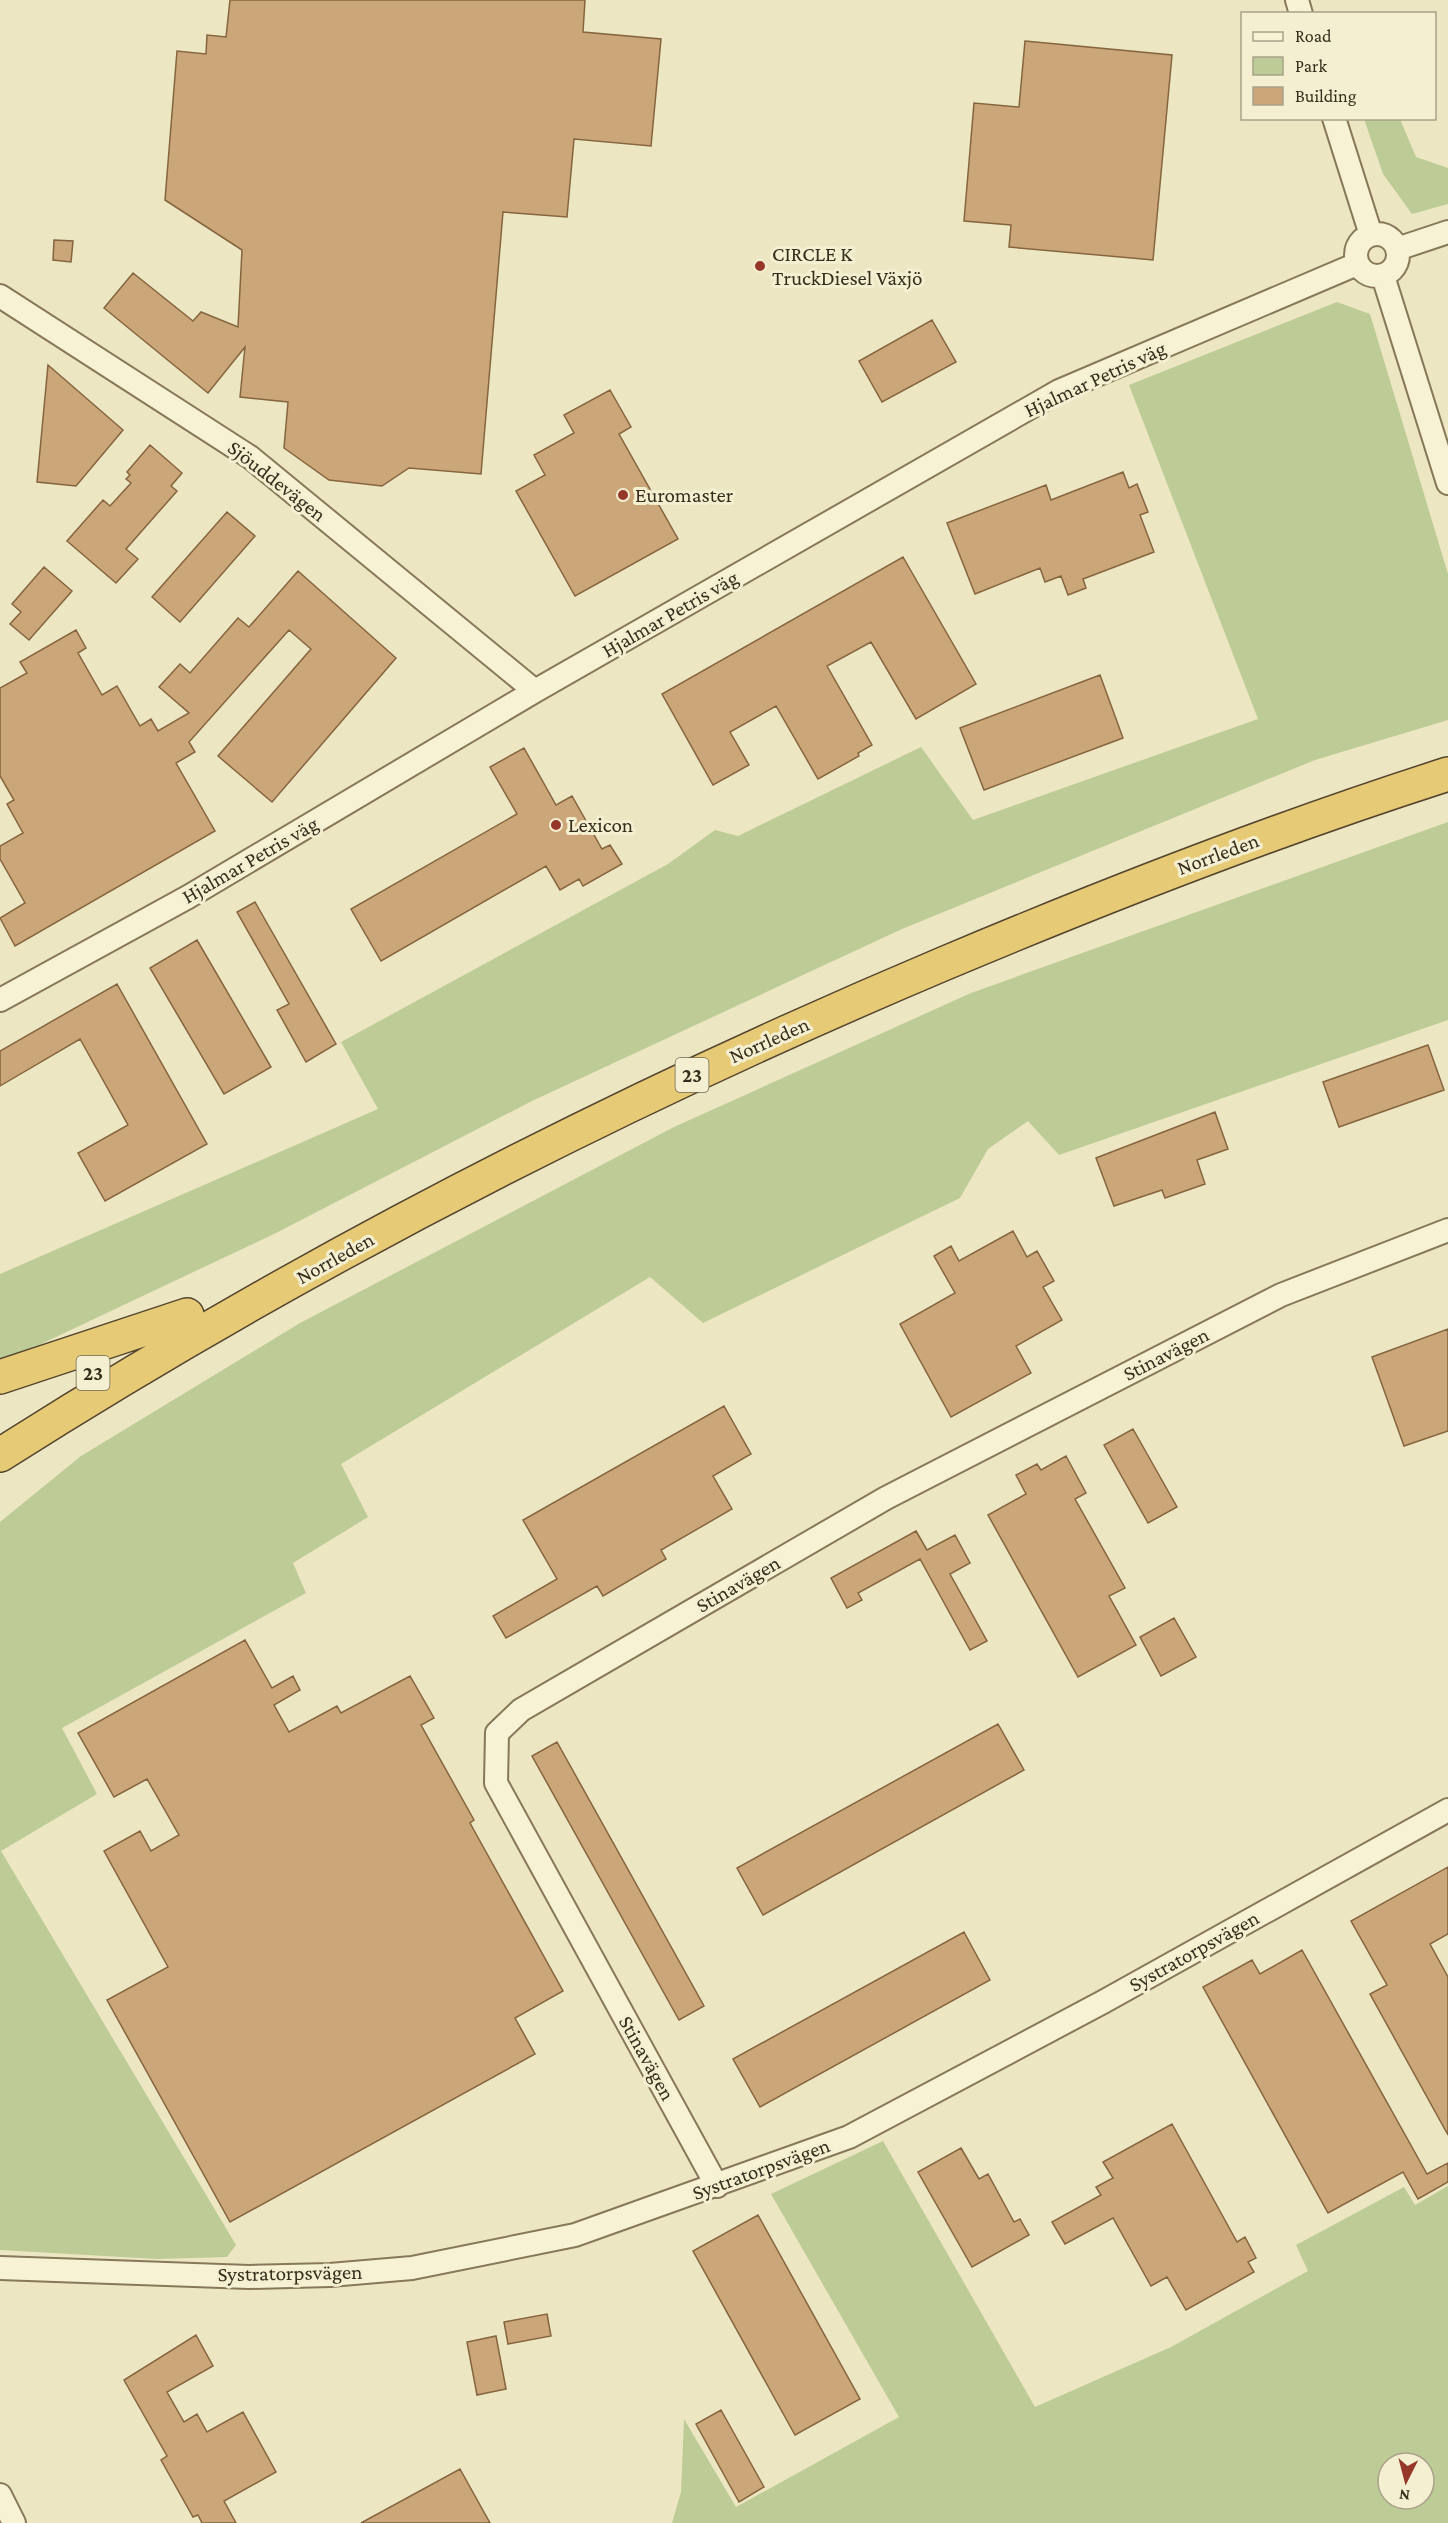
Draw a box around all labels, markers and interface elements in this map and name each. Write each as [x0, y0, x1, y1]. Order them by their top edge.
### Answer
legend [1241, 12, 1436, 120]
text: Road [1295, 26, 1332, 46]
text: Park [1295, 56, 1327, 76]
text: Building [1295, 86, 1357, 106]
place label: CIRCLE K TruckDiesel Växjö [772, 242, 922, 290]
marker: CIRCLE K TruckDiesel Växjö [753, 259, 767, 273]
street label: Hjalmar Petris väg [1021, 336, 1169, 422]
street label: Sjöuddevägen [223, 435, 331, 527]
place label: Euromaster [635, 483, 734, 507]
marker: Euromaster [616, 488, 630, 502]
street label: Hjalmar Petris väg [598, 565, 742, 663]
street label: Hjalmar Petris väg [178, 811, 322, 909]
place label: Lexicon [568, 813, 633, 837]
marker: Lexicon [549, 818, 563, 832]
street label: Norrleden [1174, 828, 1262, 880]
street label: Norrleden [725, 1012, 813, 1068]
road number: 23 [676, 1058, 708, 1092]
street label: Norrleden [292, 1227, 378, 1289]
street label: Stinavägen [1119, 1322, 1213, 1386]
road number: 23 [76, 1356, 110, 1390]
street label: Stinavägen [692, 1550, 784, 1618]
street label: Systratorpsvägen [1125, 1905, 1263, 1997]
street label: Stinavägen [614, 2012, 680, 2104]
street label: Systratorpsvägen [689, 2133, 833, 2205]
street label: Systratorpsvägen [217, 2260, 363, 2286]
north arrow [1376, 2451, 1436, 2511]
text: N [1398, 2486, 1411, 2504]

